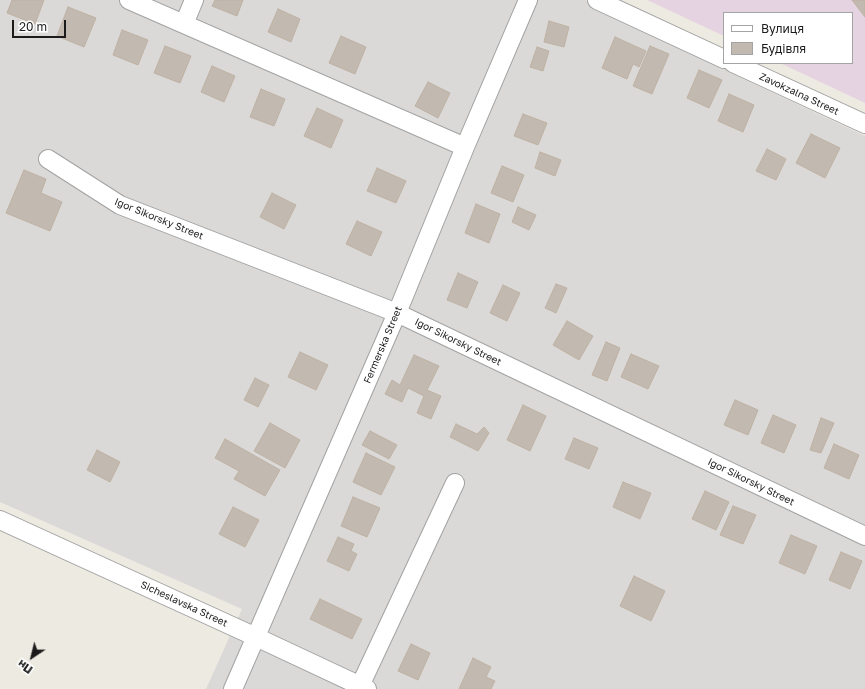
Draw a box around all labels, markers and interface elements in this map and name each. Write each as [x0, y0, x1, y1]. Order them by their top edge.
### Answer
scale bar [14, 12, 68, 38]
legend [723, 12, 853, 64]
text: 20 m [19, 19, 47, 34]
text: Вулиця [761, 21, 804, 36]
text: Будівля [761, 41, 806, 56]
street label: Zavokzalna Street [757, 70, 841, 118]
street label: Igor Sikorsky Street [113, 196, 205, 242]
street label: Fermerska Street [361, 305, 405, 385]
street label: Igor Sikorsky Street [413, 316, 503, 368]
street label: Igor Sikorsky Street [706, 456, 796, 508]
street label: Sicheslavska Street [139, 579, 229, 629]
north arrow [12, 637, 52, 677]
text: Пн [15, 658, 35, 677]

